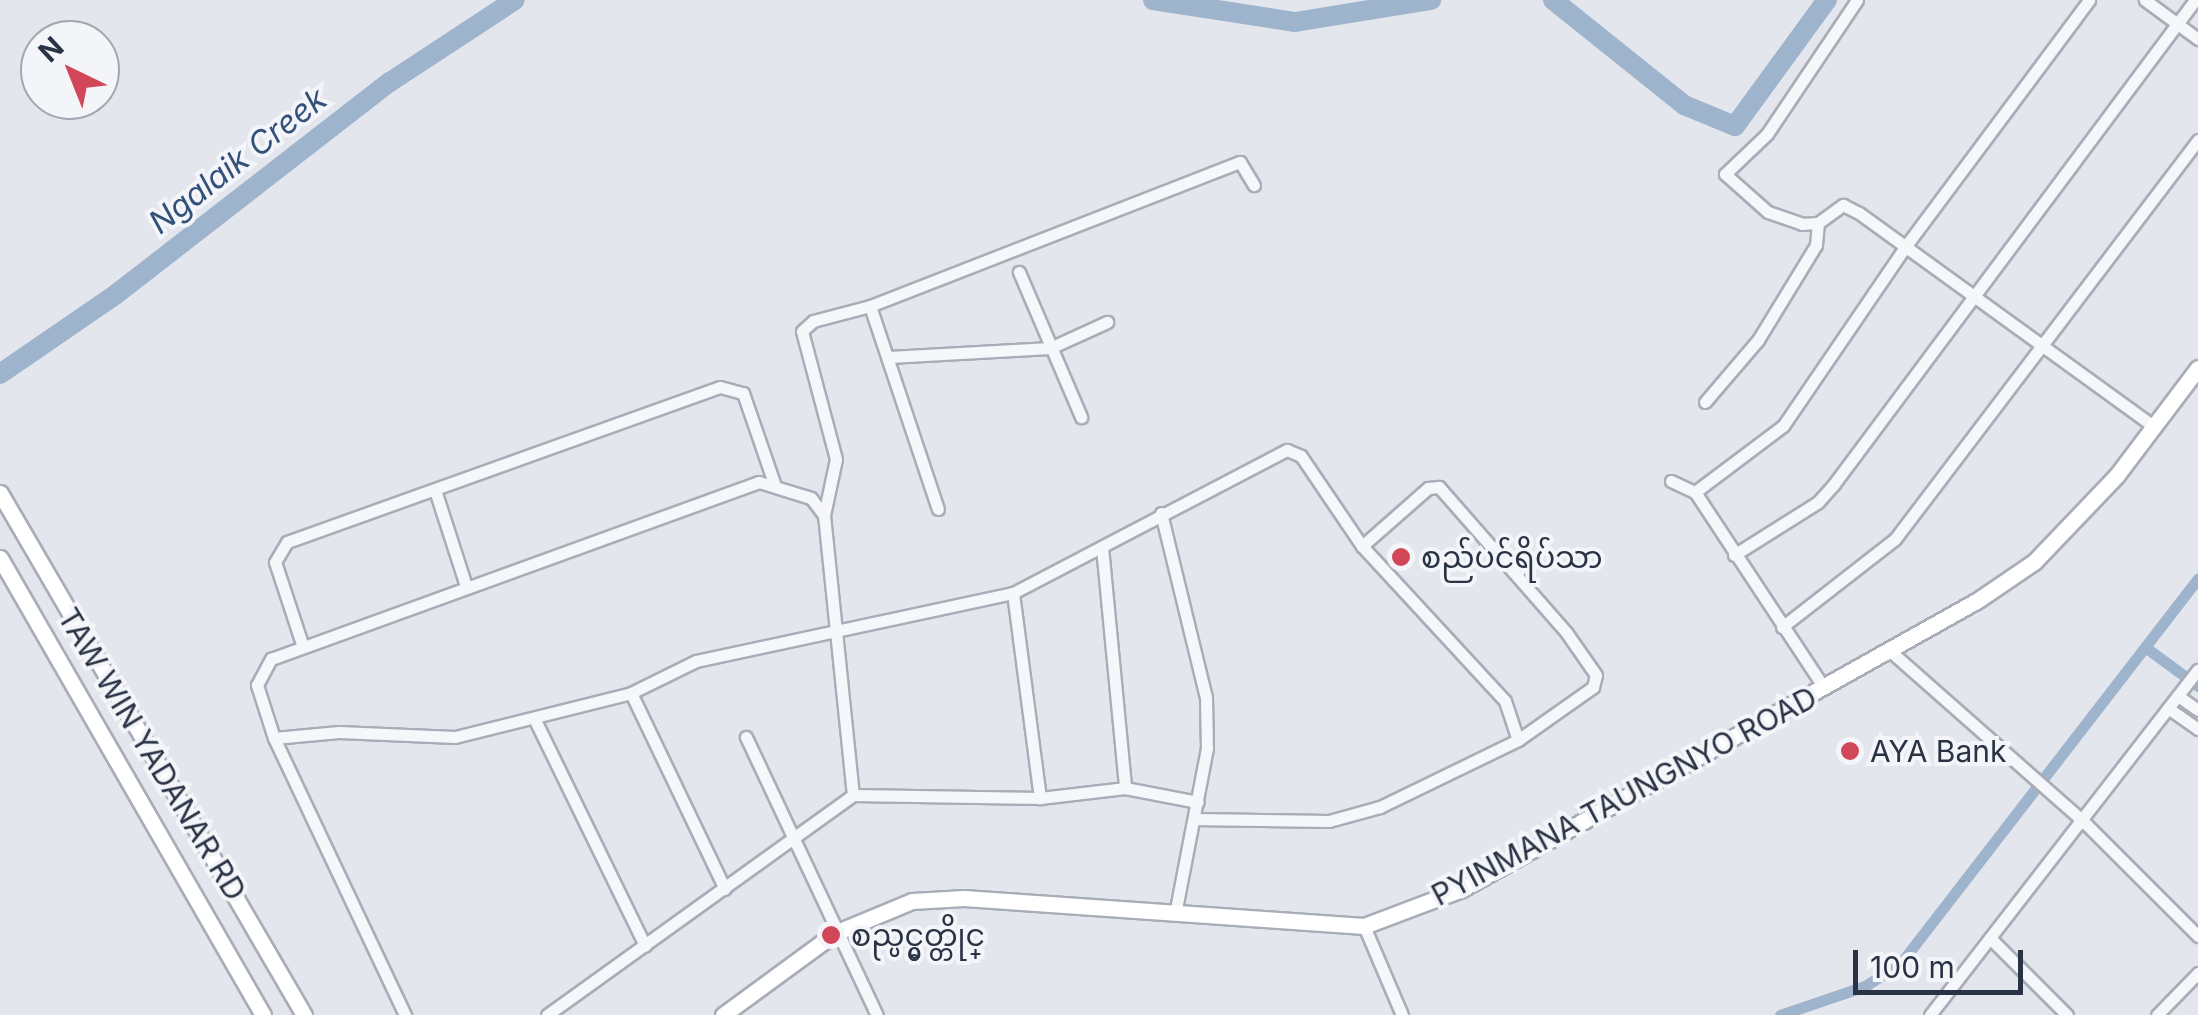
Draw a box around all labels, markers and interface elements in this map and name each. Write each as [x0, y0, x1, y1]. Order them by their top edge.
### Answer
north arrow [20, 20, 120, 120]
text: N [32, 30, 70, 69]
water label: Ngalaik Creek [142, 80, 334, 242]
place label: စည်ပင်ရိပ်သာ [1421, 539, 1603, 575]
marker: စည်ပင်ရိပ်သာ [1390, 546, 1412, 568]
street label: TAW WIN YADANAR RD [50, 601, 254, 907]
street label: PYINMANA TAUNGNYO ROAD [1425, 679, 1823, 913]
place label: AYA Bank [1870, 733, 2006, 769]
marker: AYA Bank [1839, 740, 1861, 762]
place label: စည္ပင္မွတ္တိုင္ [851, 917, 985, 953]
marker: စည္ပင္မွတ္တိုင္ [820, 924, 842, 946]
scale bar [1858, 930, 2028, 992]
text: 100 m [1870, 949, 1955, 985]

